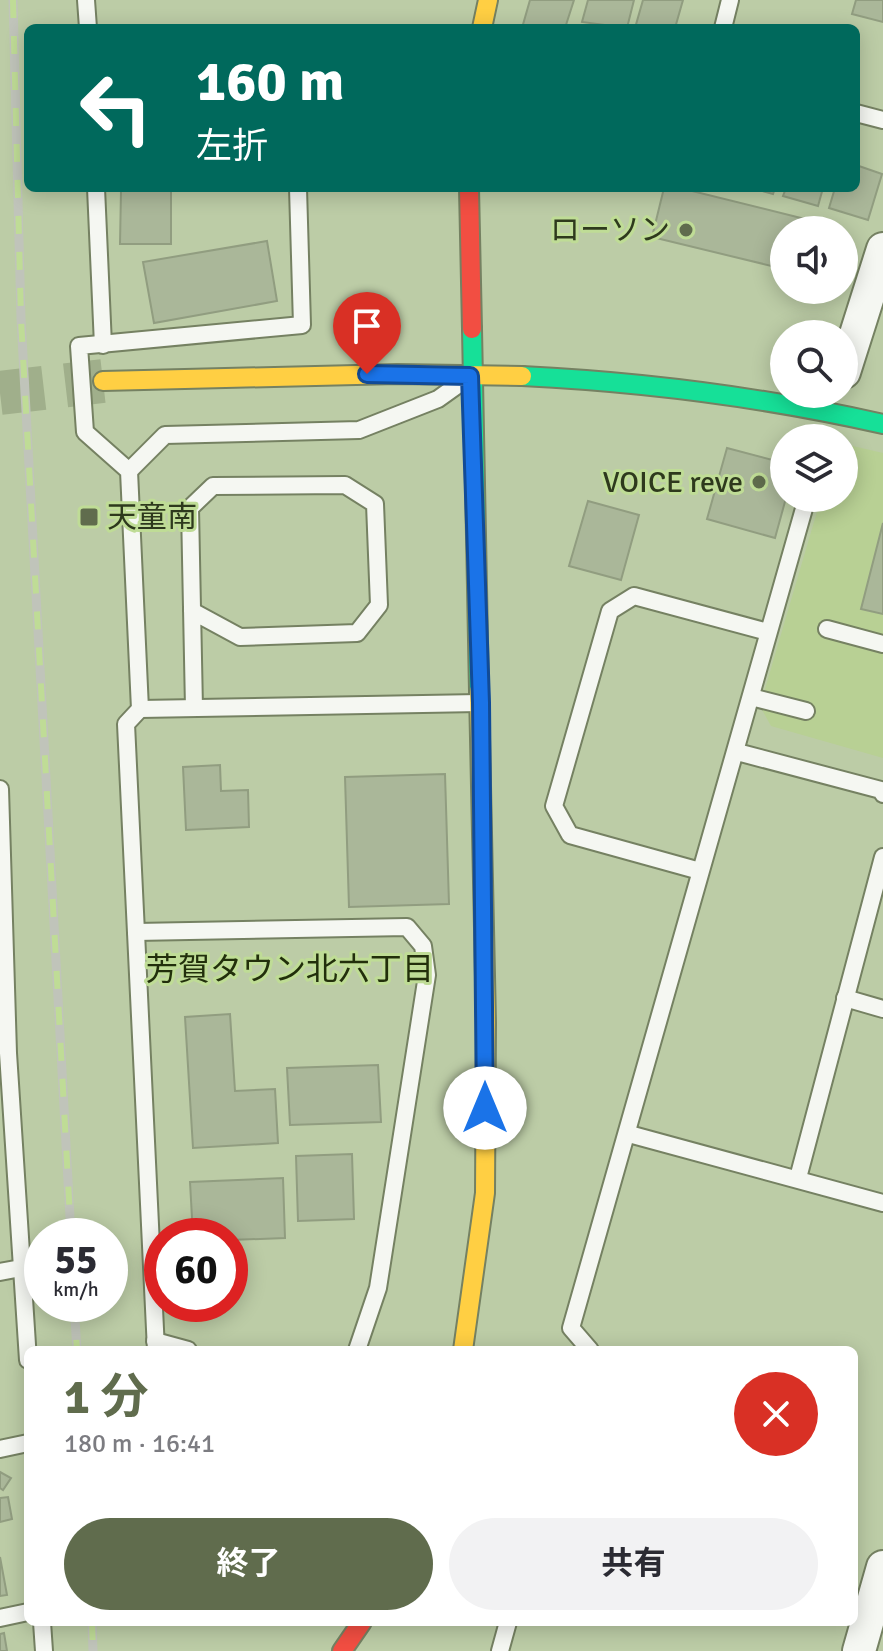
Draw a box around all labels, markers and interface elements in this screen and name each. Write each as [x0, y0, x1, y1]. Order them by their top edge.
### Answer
text: 160 m [196, 47, 344, 116]
icon: left [64, 56, 168, 160]
text: 左折 [196, 124, 268, 169]
place label: ローソン [550, 212, 670, 249]
map controls [770, 216, 858, 512]
button: sound [770, 216, 858, 304]
marker: ローソン [677, 221, 695, 239]
pin [333, 292, 401, 374]
icon: arrive [345, 304, 389, 348]
button: search [770, 320, 858, 408]
button: layers [770, 424, 858, 512]
place label: VOICE reve [603, 464, 743, 501]
marker: VOICE reve [750, 473, 768, 491]
place label: 天童南 [107, 499, 197, 536]
marker: 天童南 [78, 506, 100, 528]
district label: 芳賀タウン北六丁目 [146, 950, 434, 989]
position arrow [443, 1066, 527, 1150]
speed limit sign: 60 [144, 1218, 248, 1322]
text: 55 [54, 1235, 98, 1285]
text: km/h [53, 1277, 99, 1302]
text: 1 分 [64, 1368, 148, 1427]
button: close [734, 1372, 818, 1456]
text: 180 m · 16:41 [64, 1428, 215, 1460]
button: 終了 [64, 1518, 433, 1610]
button: 共有 [449, 1518, 818, 1610]

